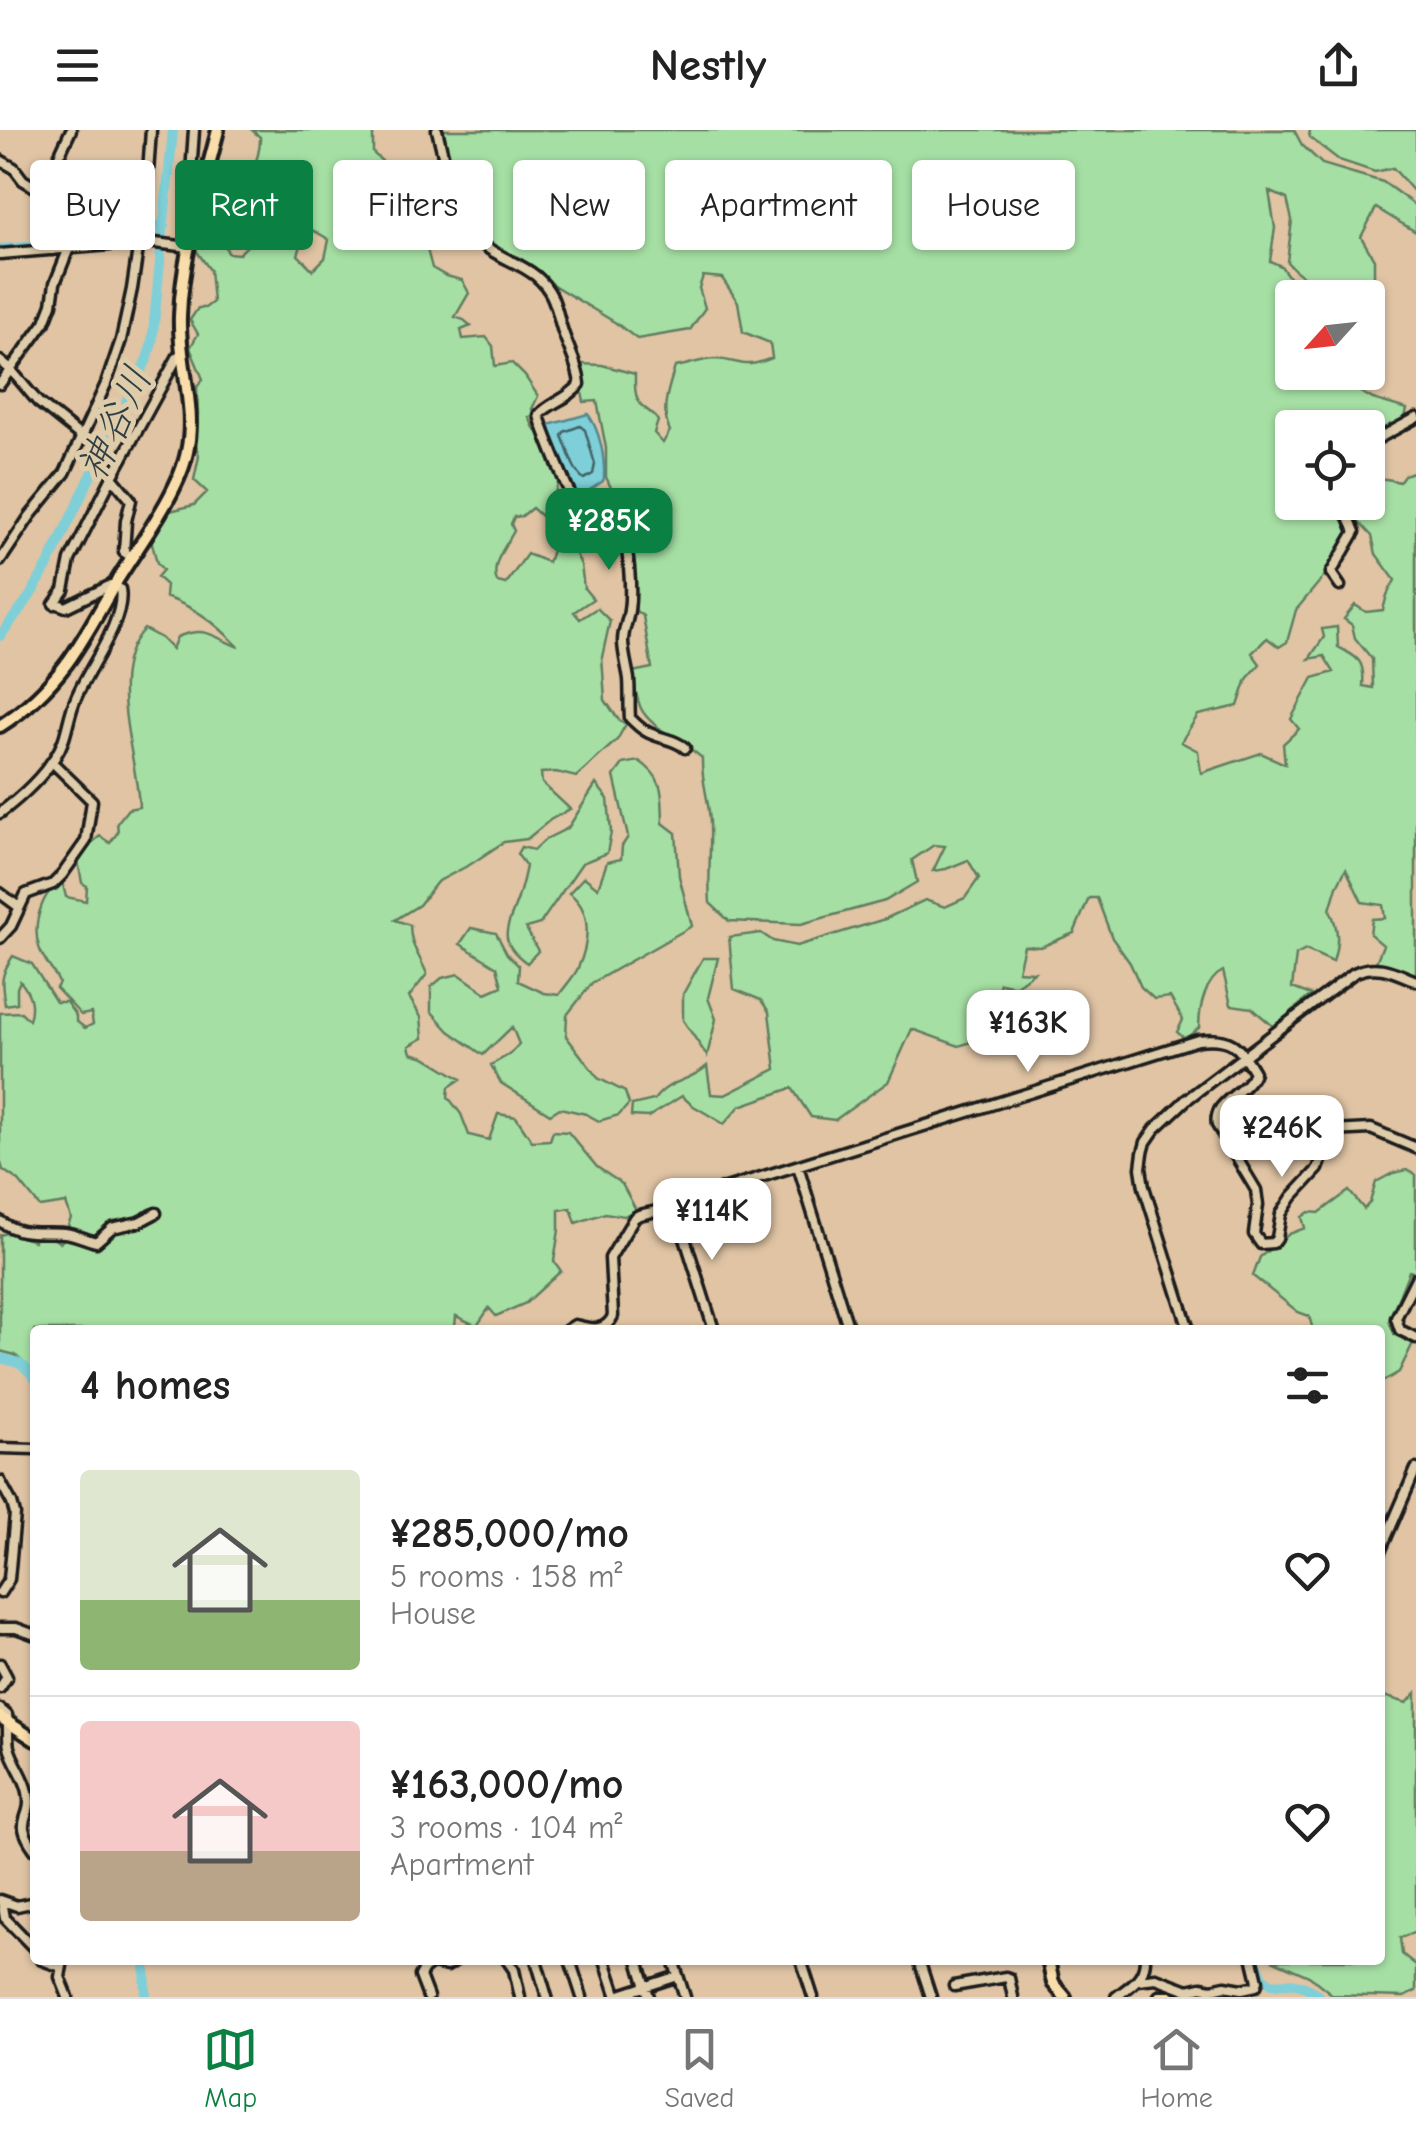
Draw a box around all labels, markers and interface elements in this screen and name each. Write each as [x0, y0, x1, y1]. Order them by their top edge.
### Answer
icon: menu [50, 38, 105, 93]
icon: share [1311, 38, 1366, 93]
text: Nestly [650, 39, 766, 91]
chip: Buy [30, 160, 155, 250]
chip: Rent [175, 160, 313, 250]
chip: Filters [333, 160, 493, 250]
chip: New [513, 160, 645, 250]
chip: Apartment [665, 160, 892, 250]
chip: House [912, 160, 1075, 250]
north arrow [1275, 280, 1385, 390]
map controls [1275, 280, 1385, 520]
water label: 神谷川 [69, 359, 161, 488]
button: locate [1275, 410, 1385, 520]
pin: ¥285K [539, 488, 679, 573]
text: ¥285K [567, 502, 651, 539]
pin: ¥163K [958, 990, 1098, 1075]
text: ¥163K [989, 1004, 1067, 1041]
pin: ¥246K [1212, 1095, 1352, 1180]
text: ¥246K [1242, 1109, 1322, 1146]
pin: ¥114K [642, 1178, 782, 1263]
text: ¥114K [675, 1192, 749, 1229]
icon: filters [1280, 1358, 1335, 1413]
text: 4 homes [80, 1361, 230, 1410]
text: ¥285,000/mo [390, 1509, 629, 1558]
icon: home [160, 1510, 280, 1630]
icon: heart [1280, 1543, 1335, 1598]
text: 5 rooms · 158 m² [390, 1558, 622, 1595]
text: House [390, 1595, 476, 1632]
text: ¥163,000/mo [390, 1760, 623, 1809]
icon: home [160, 1761, 280, 1881]
icon: heart [1280, 1794, 1335, 1849]
text: 3 rooms · 104 m² [390, 1809, 622, 1846]
text: Apartment [390, 1846, 533, 1883]
tab: Map [203, 2022, 258, 2114]
tab: Saved [664, 2022, 734, 2114]
tab: Home [1141, 2022, 1213, 2114]

